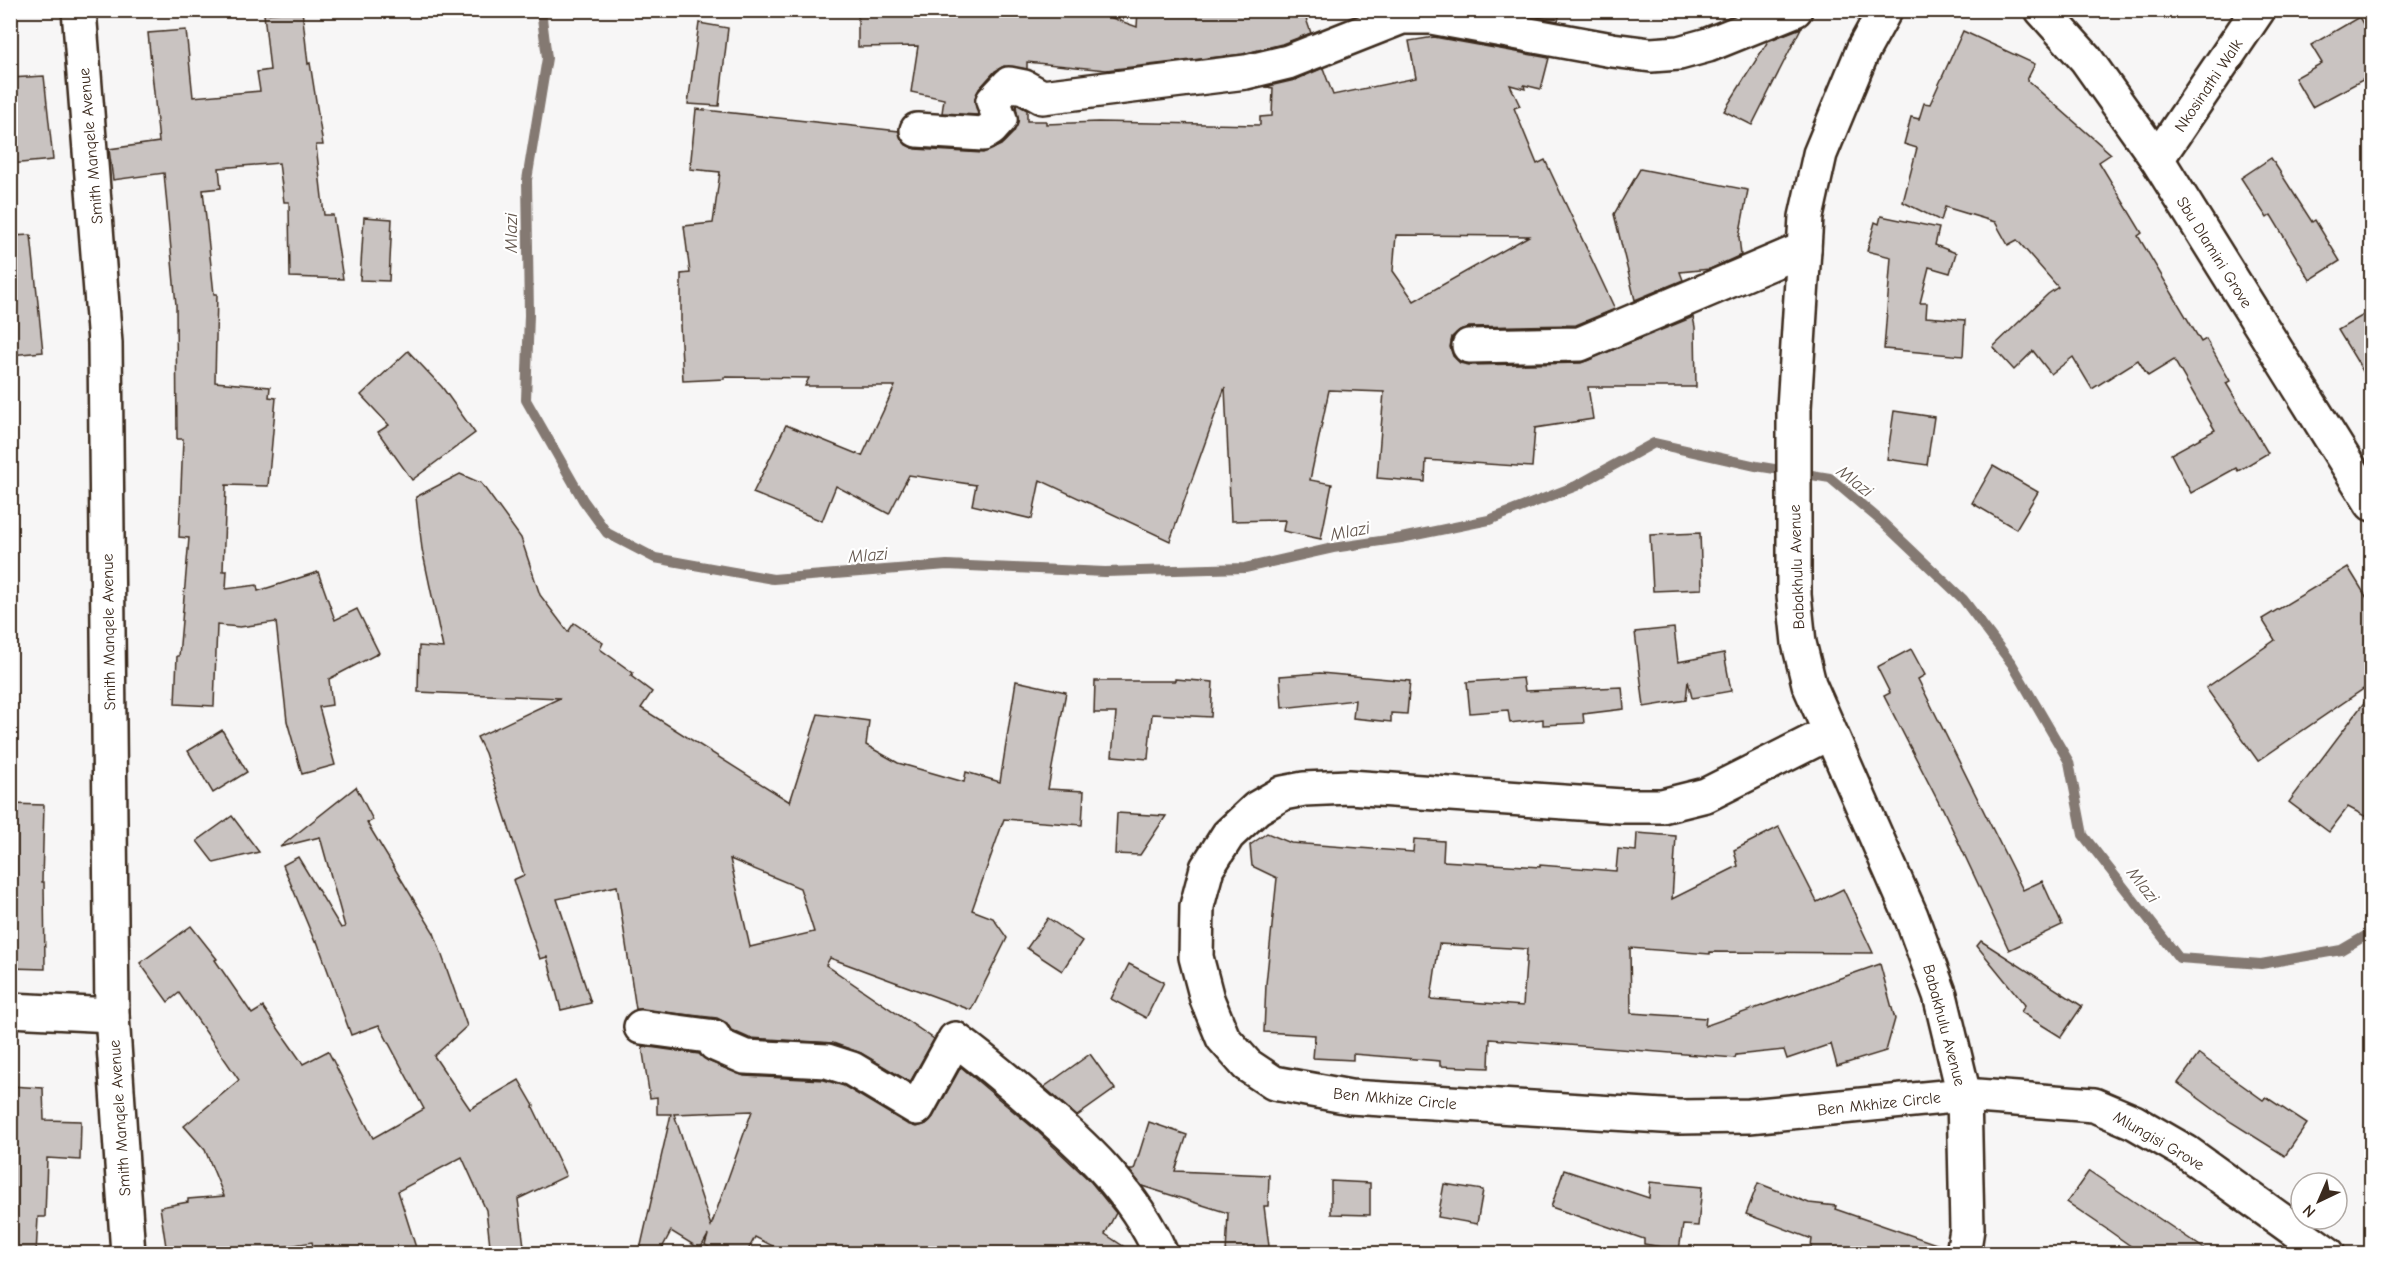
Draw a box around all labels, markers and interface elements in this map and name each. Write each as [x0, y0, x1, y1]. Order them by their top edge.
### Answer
street label: Nkosinathi Walk [2171, 36, 2247, 135]
street label: Smith Manqele Avenue [75, 67, 107, 225]
street label: Sbu Dlamini Grove [2173, 194, 2256, 311]
water label: Mlazi [501, 212, 522, 254]
water label: Mlazi [1832, 460, 1878, 503]
street label: Babakhulu Avenue [1786, 504, 1808, 630]
water label: Mlazi [1328, 517, 1373, 546]
water label: Mlazi [846, 543, 890, 568]
street label: Smith Manqele Avenue [99, 554, 119, 710]
water label: Mlazi [2121, 862, 2164, 908]
street label: Babakhulu Avenue [1919, 962, 1969, 1088]
street label: Smith Manqele Avenue [106, 1039, 134, 1197]
street label: Ben Mkhize Circle [1332, 1085, 1457, 1113]
street label: Ben Mkhize Circle [1817, 1089, 1942, 1119]
street label: Mlungisi Grove [2110, 1108, 2207, 1174]
north arrow [2289, 1171, 2349, 1231]
text: N [2299, 1201, 2319, 1221]

